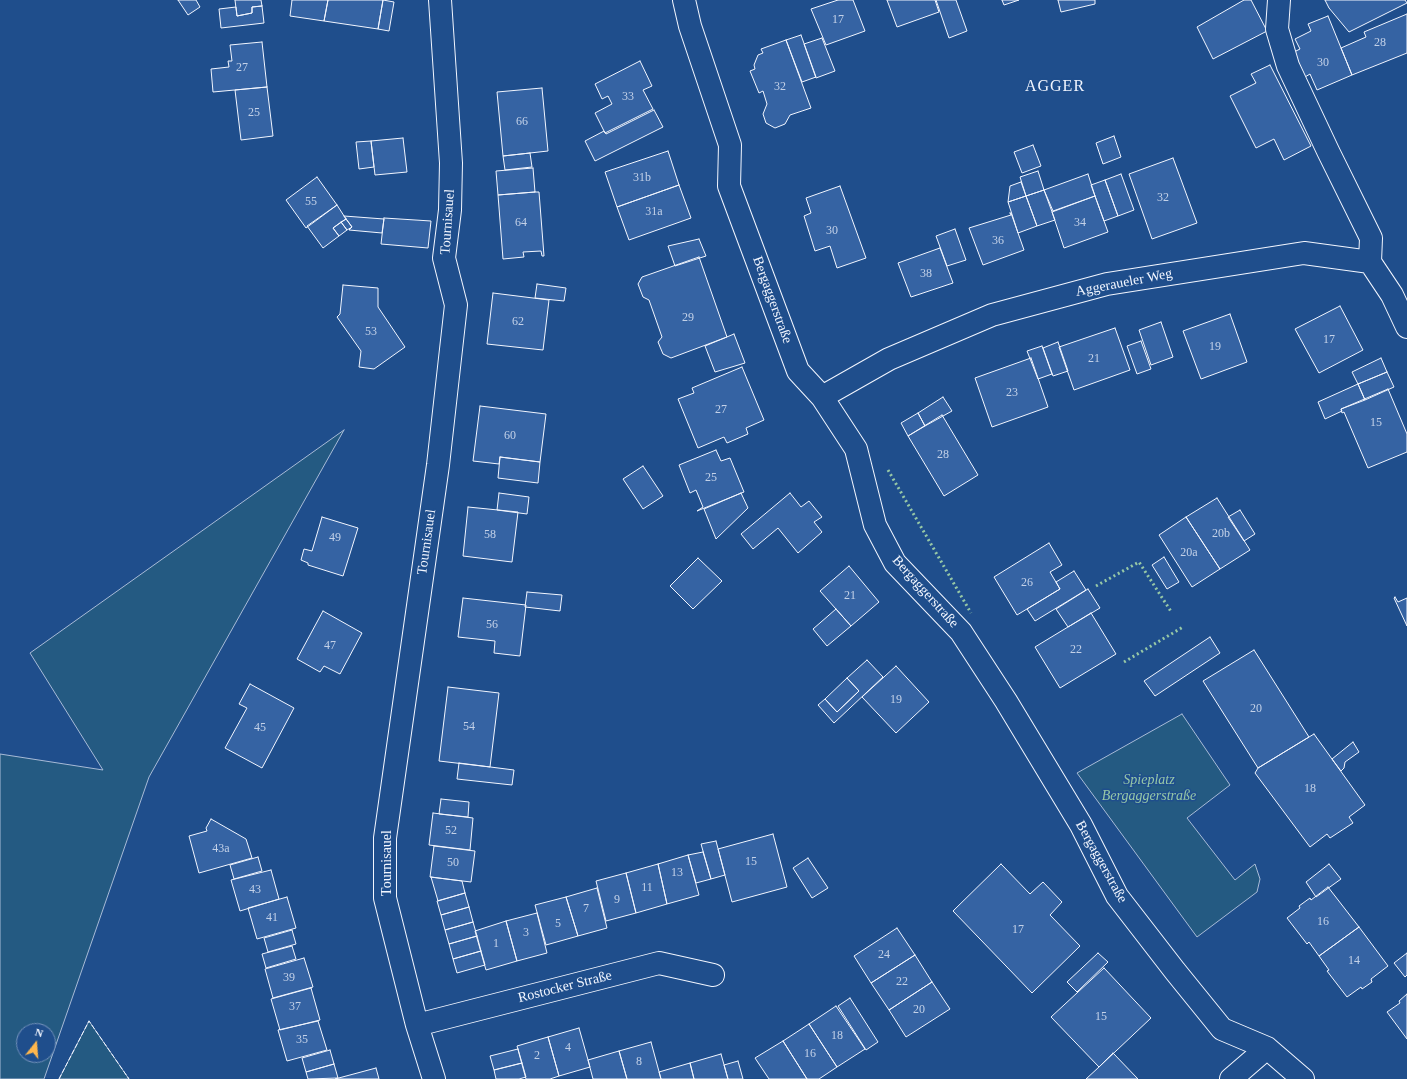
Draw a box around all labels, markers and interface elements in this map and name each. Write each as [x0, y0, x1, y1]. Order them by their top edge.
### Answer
house number: 17 [832, 13, 844, 27]
house number: 28 [1374, 36, 1386, 50]
house number: 30 [1317, 56, 1329, 70]
house number: 27 [236, 61, 248, 75]
district label: AGGER [1025, 77, 1085, 97]
house number: 32 [774, 80, 786, 94]
house number: 33 [622, 90, 634, 104]
house number: 25 [248, 106, 260, 120]
house number: 66 [516, 115, 528, 129]
house number: 31b [633, 171, 651, 185]
street label: Tournisauel [437, 189, 459, 255]
house number: 32 [1157, 191, 1169, 205]
house number: 55 [305, 195, 317, 209]
house number: 31a [645, 205, 663, 219]
house number: 64 [515, 216, 527, 230]
house number: 34 [1074, 216, 1086, 230]
house number: 30 [826, 224, 838, 238]
house number: 36 [992, 234, 1004, 248]
street label: Bergaggerstraße [748, 254, 796, 346]
street label: Aggeraueler Weg [1074, 265, 1174, 301]
house number: 38 [920, 267, 932, 281]
house number: 29 [682, 311, 694, 325]
house number: 62 [512, 315, 524, 329]
house number: 53 [365, 325, 377, 339]
house number: 17 [1323, 333, 1335, 347]
house number: 19 [1209, 340, 1221, 354]
house number: 21 [1088, 352, 1100, 366]
house number: 23 [1006, 386, 1018, 400]
house number: 27 [715, 403, 727, 417]
house number: 15 [1370, 416, 1382, 430]
house number: 60 [504, 429, 516, 443]
house number: 28 [937, 448, 949, 462]
house number: 25 [705, 471, 717, 485]
street label: Tournisauel [414, 508, 440, 576]
house number: 20b [1212, 527, 1230, 541]
house number: 58 [484, 528, 496, 542]
house number: 49 [329, 531, 341, 545]
house number: 20a [1180, 546, 1198, 560]
street label: Bergaggerstraße [888, 552, 962, 632]
house number: 26 [1021, 576, 1033, 590]
house number: 21 [844, 589, 856, 603]
house number: 56 [486, 618, 498, 632]
house number: 47 [324, 639, 336, 653]
house number: 22 [1070, 643, 1082, 657]
house number: 19 [890, 693, 902, 707]
house number: 20 [1250, 702, 1262, 716]
house number: 54 [463, 720, 475, 734]
house number: 45 [254, 721, 266, 735]
park label: Spieplatz Bergaggerstraße [1102, 772, 1196, 804]
house number: 18 [1304, 782, 1316, 796]
street label: Bergaggerstraße [1071, 818, 1131, 906]
house number: 52 [445, 824, 457, 838]
street label: Tournisauel [379, 830, 395, 896]
house number: 43a [212, 842, 230, 856]
house number: 15 [745, 855, 757, 869]
house number: 50 [447, 856, 459, 870]
house number: 13 [671, 866, 683, 880]
house number: 11 [641, 881, 653, 895]
house number: 43 [249, 883, 261, 897]
house number: 9 [614, 893, 620, 907]
house number: 7 [583, 902, 589, 916]
house number: 41 [266, 911, 278, 925]
house number: 16 [1317, 915, 1329, 929]
house number: 5 [555, 917, 561, 931]
house number: 17 [1012, 923, 1024, 937]
house number: 3 [523, 926, 529, 940]
house number: 1 [493, 937, 499, 951]
house number: 24 [878, 948, 890, 962]
house number: 14 [1348, 954, 1360, 968]
street label: Rostocker Straße [516, 967, 614, 1007]
house number: 39 [283, 971, 295, 985]
house number: 22 [896, 975, 908, 989]
house number: 37 [289, 1000, 301, 1014]
house number: 20 [913, 1003, 925, 1017]
house number: 15 [1095, 1010, 1107, 1024]
north arrow [16, 1023, 56, 1063]
text: N [34, 1026, 45, 1039]
house number: 18 [831, 1029, 843, 1043]
house number: 35 [296, 1033, 308, 1047]
house number: 4 [565, 1041, 571, 1055]
house number: 16 [804, 1047, 816, 1061]
house number: 2 [534, 1049, 540, 1063]
house number: 8 [636, 1055, 642, 1069]

